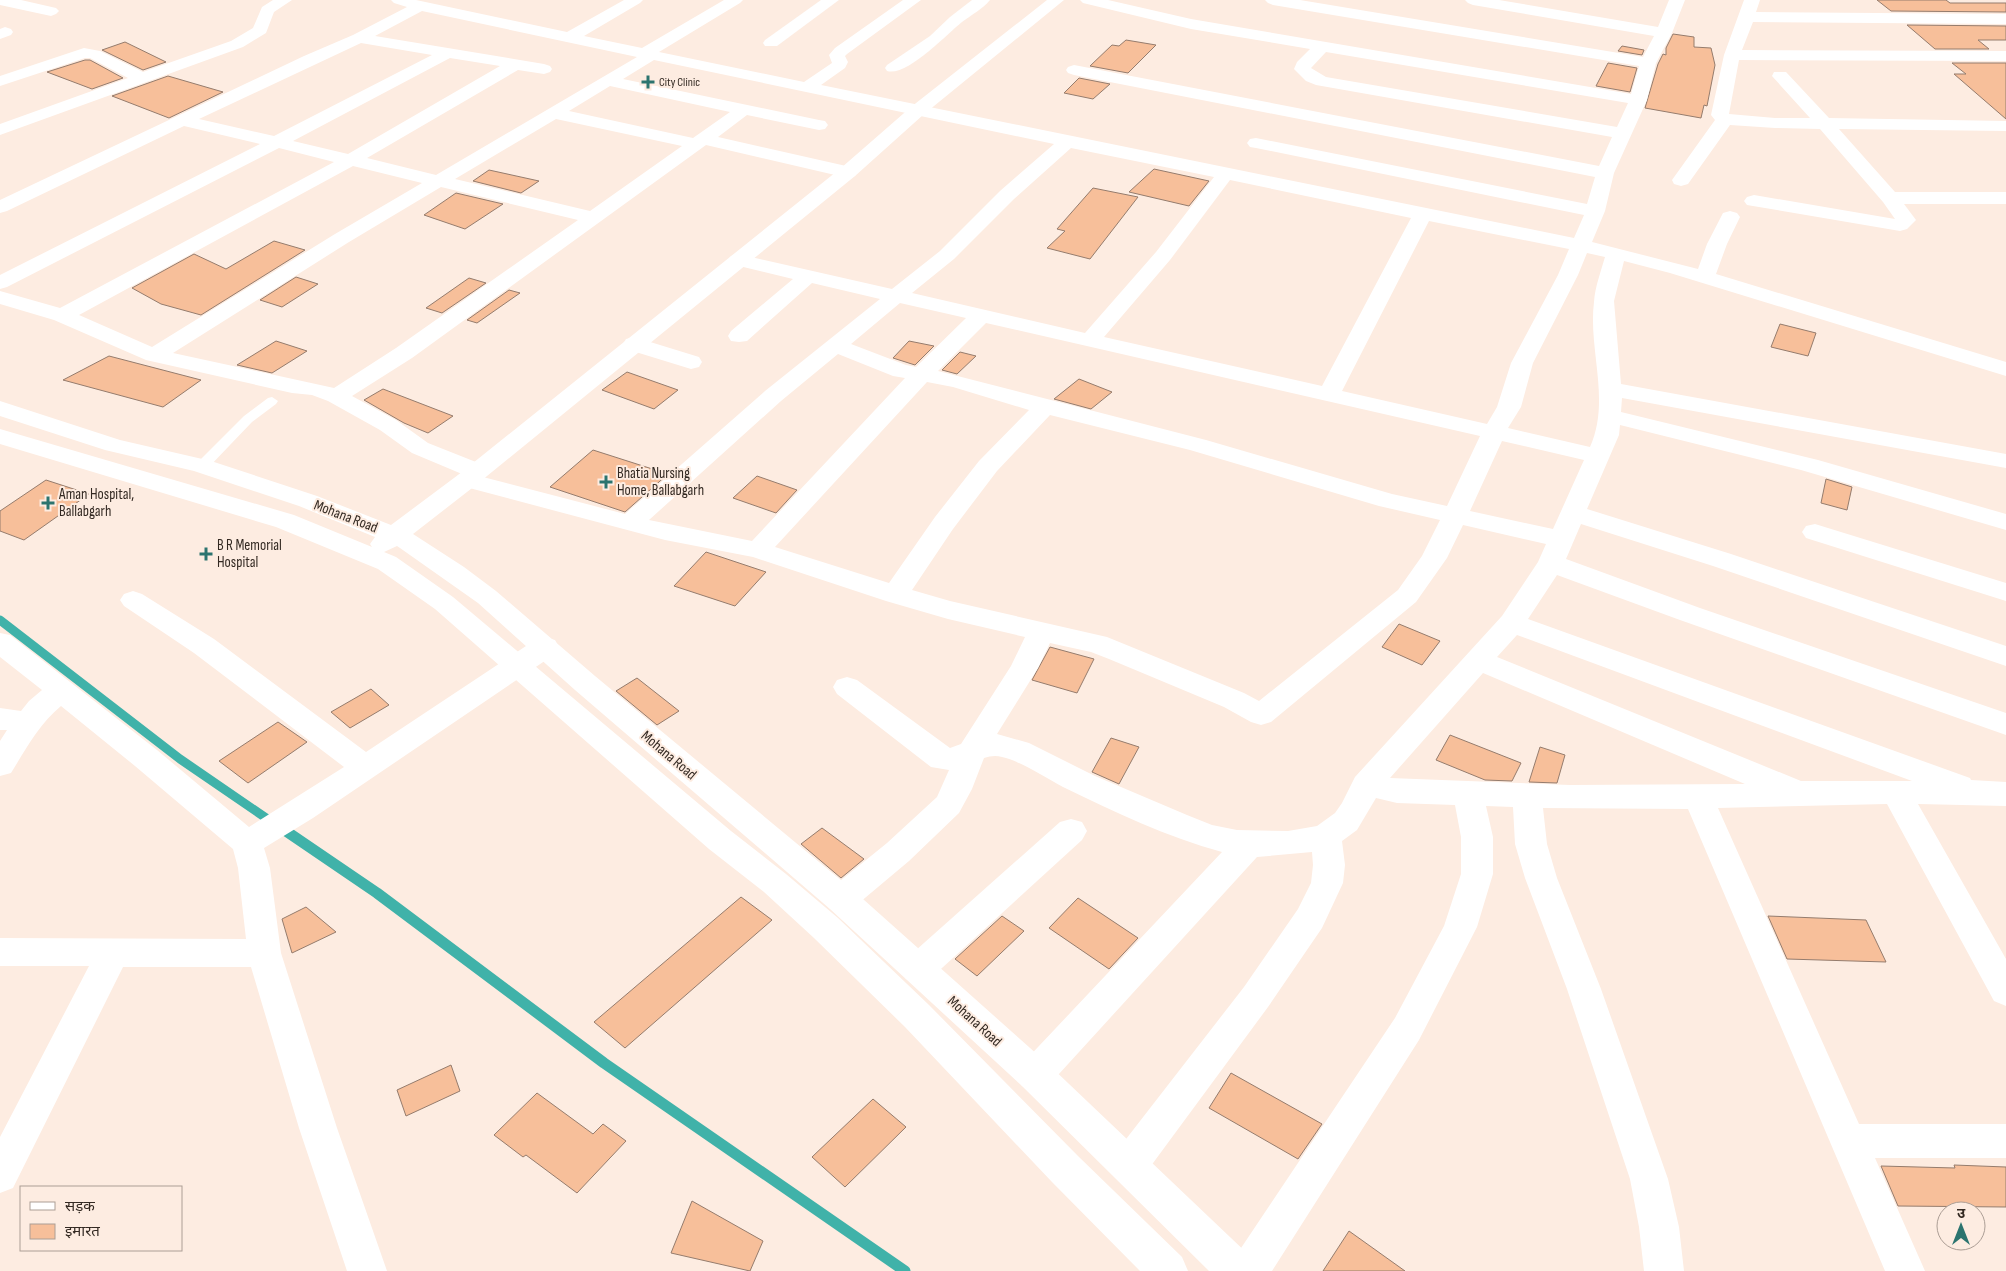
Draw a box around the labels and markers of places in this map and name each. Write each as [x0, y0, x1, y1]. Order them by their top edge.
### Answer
marker: City Clinic [641, 75, 655, 89]
place label: City Clinic [659, 75, 700, 90]
place label: Bhatia Nursing Home, Ballabgarh [617, 464, 704, 500]
marker: Bhatia Nursing Home, Ballabgarh [599, 475, 613, 489]
place label: Aman Hospital, Ballabgarh [58, 485, 134, 521]
marker: Aman Hospital, Ballabgarh [41, 496, 55, 510]
place label: B R Memorial Hospital [217, 536, 282, 572]
marker: B R Memorial Hospital [199, 547, 213, 561]

